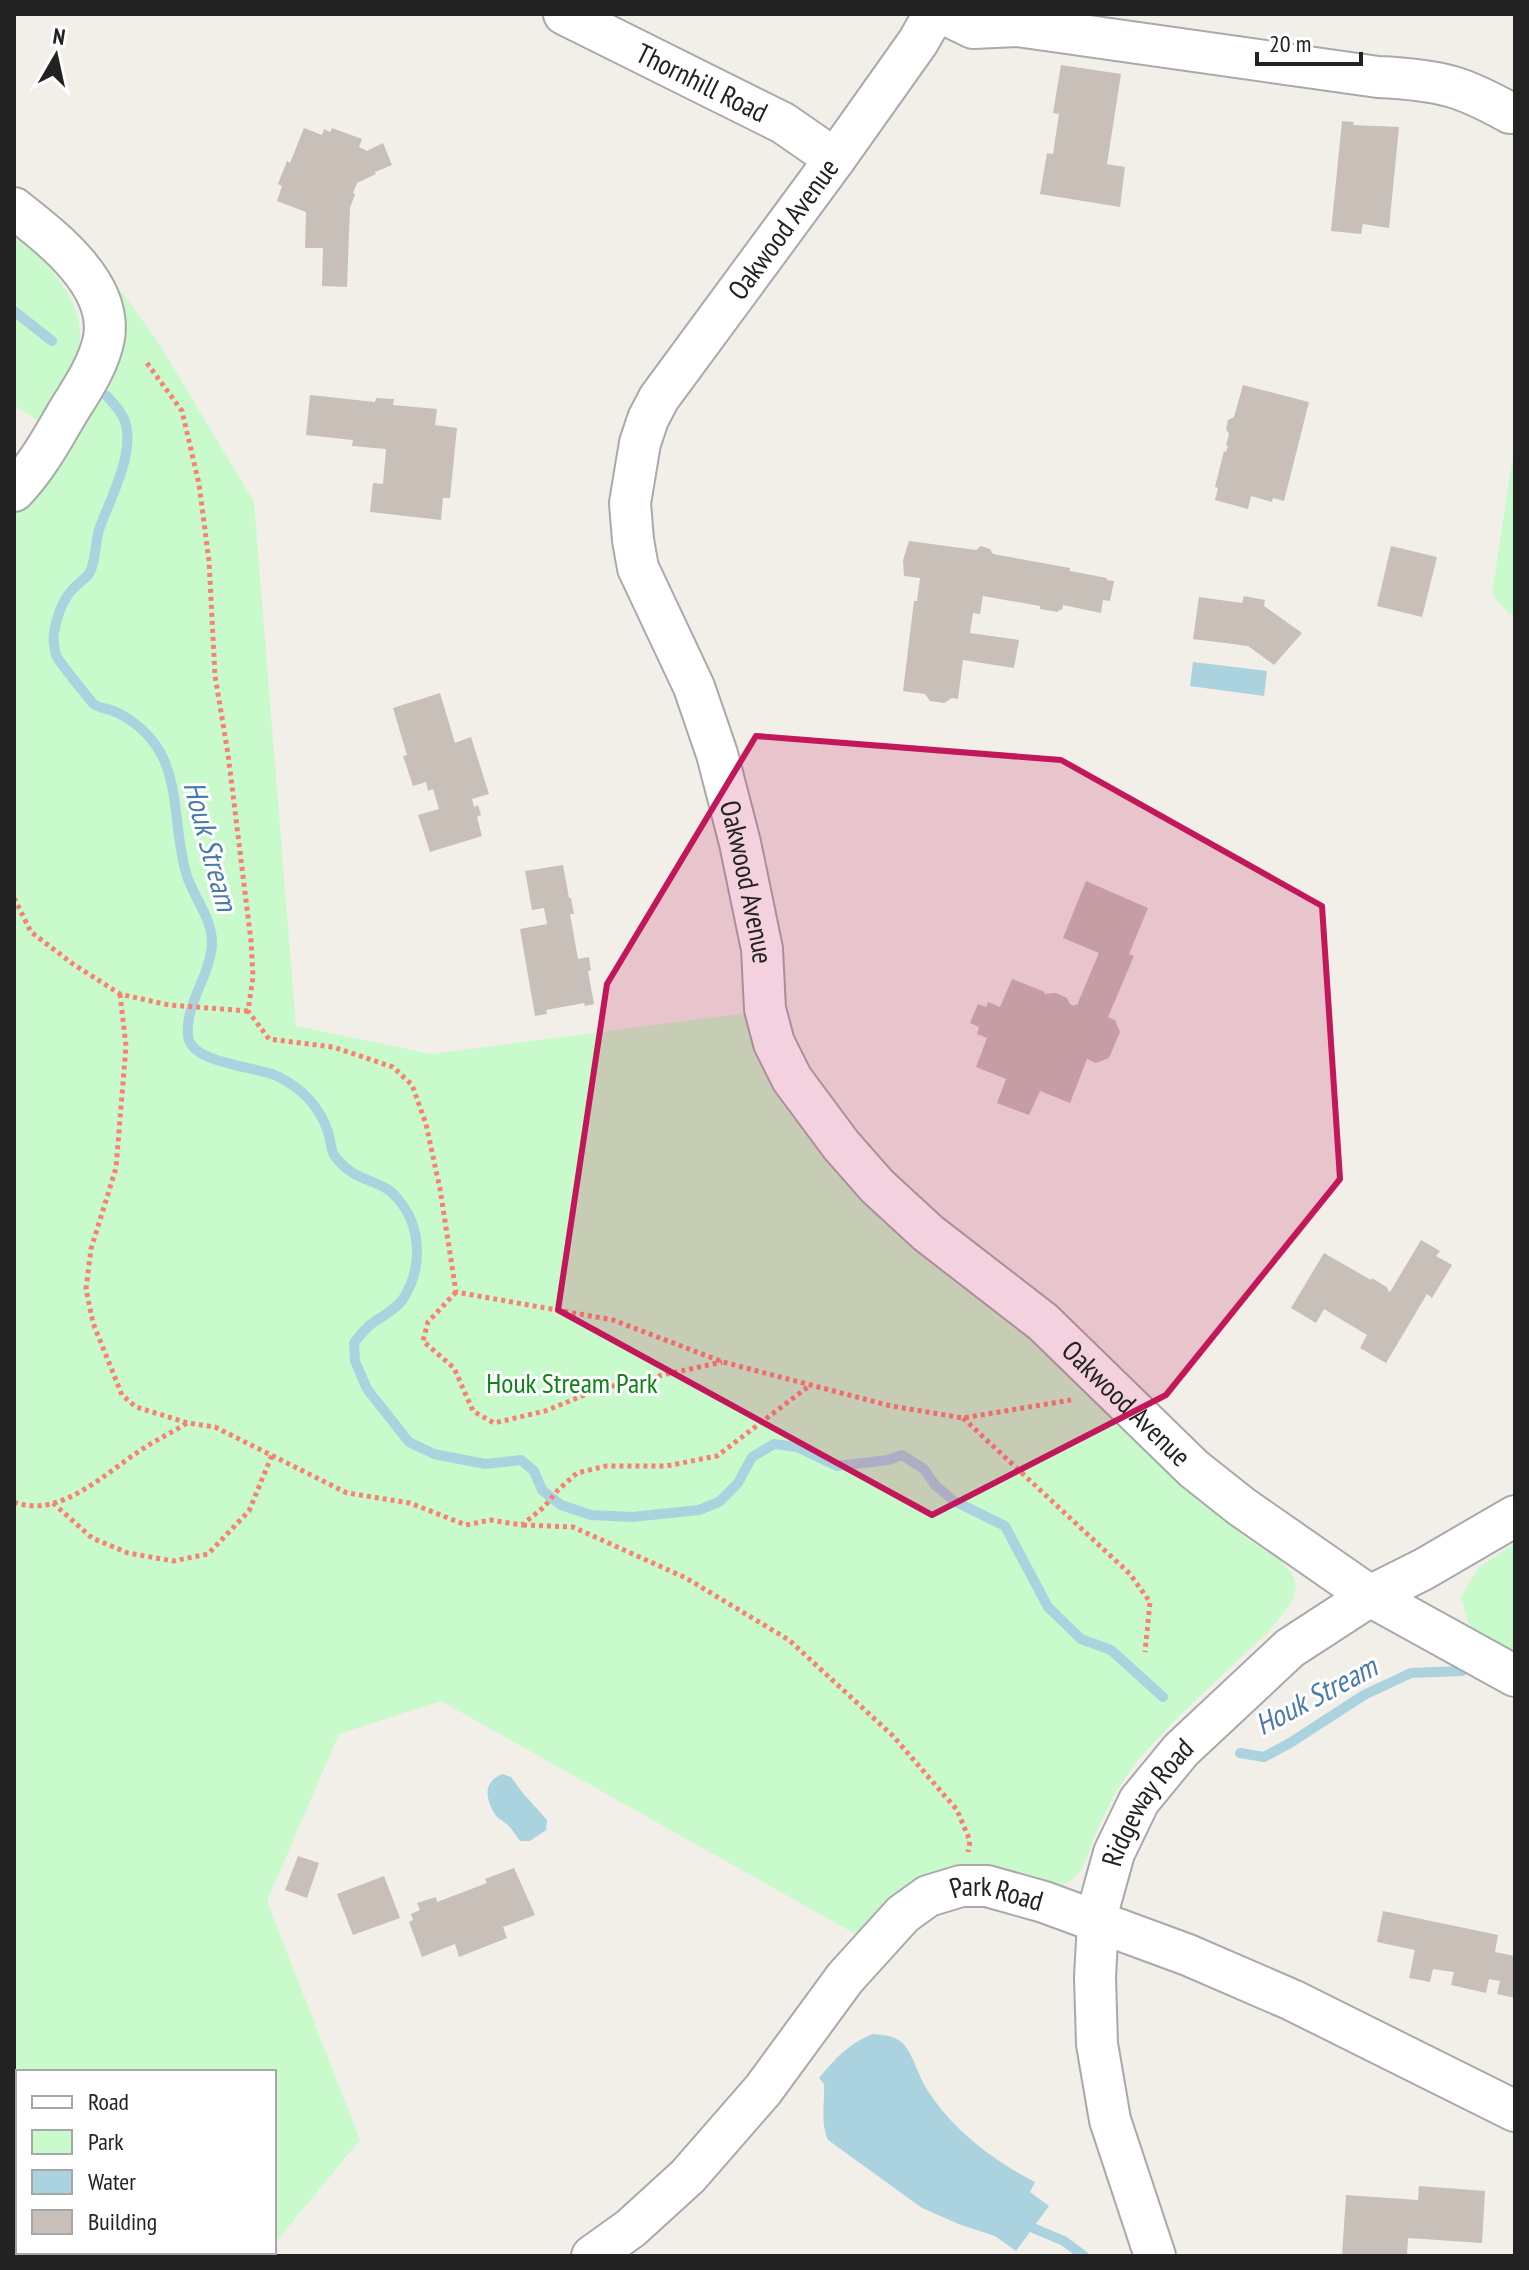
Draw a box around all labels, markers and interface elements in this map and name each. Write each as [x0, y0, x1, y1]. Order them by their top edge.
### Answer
north arrow [16, 16, 96, 96]
scale bar [1257, 16, 1361, 66]
text: N [51, 21, 67, 51]
text: 20 m [1269, 28, 1311, 59]
street label: Thornhill Road [630, 34, 774, 130]
street label: Oakwood Avenue [719, 151, 846, 307]
water label: Houk Stream [175, 777, 248, 916]
street label: Oakwood Avenue [712, 796, 782, 965]
street label: Oakwood Avenue [1054, 1332, 1199, 1474]
park label: Houk Stream Park [486, 1364, 658, 1401]
water label: Houk Stream [1248, 1646, 1384, 1743]
street label: Ridgeway Road [1092, 1729, 1200, 1870]
street label: Park Road [945, 1867, 1048, 1919]
legend [16, 2070, 276, 2254]
text: Road [88, 2086, 129, 2117]
text: Park [88, 2126, 124, 2157]
text: Water [88, 2166, 136, 2197]
text: Building [88, 2206, 157, 2237]

